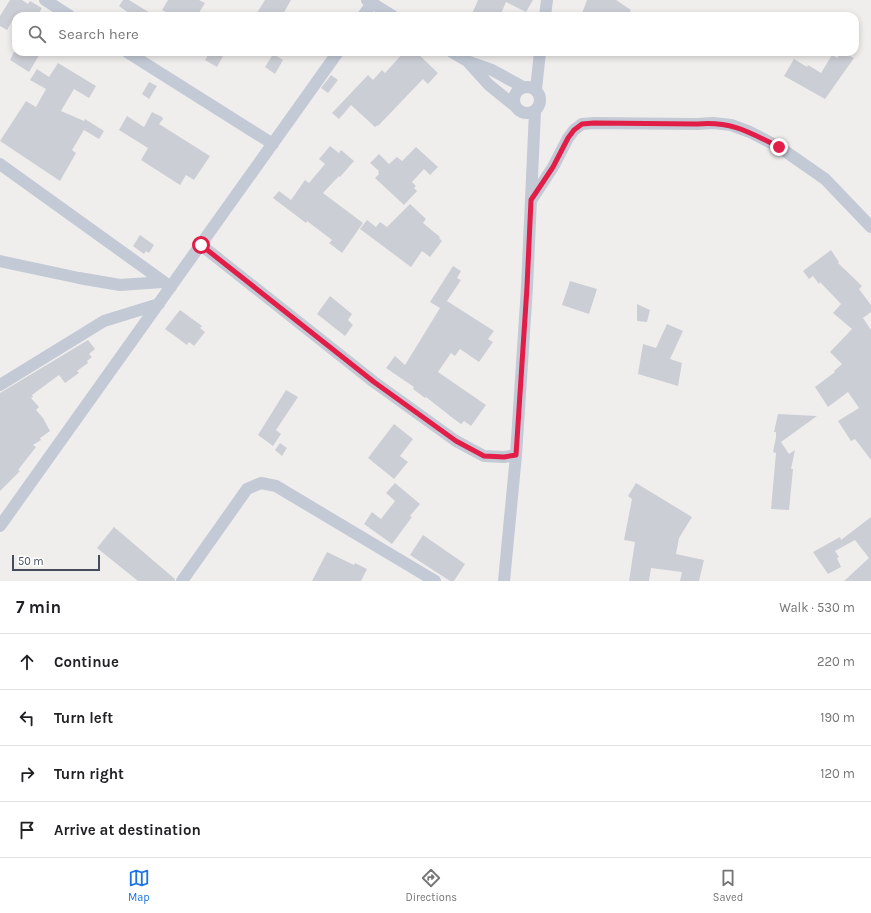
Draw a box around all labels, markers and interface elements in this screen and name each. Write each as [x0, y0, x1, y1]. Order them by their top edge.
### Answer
search box [12, 12, 859, 56]
icon: search [26, 23, 48, 45]
text: Search here [58, 25, 139, 43]
route end [770, 138, 788, 156]
route start [192, 236, 210, 254]
scale bar [12, 553, 100, 572]
text: 50 m [18, 555, 44, 568]
text: 7 min [16, 597, 61, 617]
text: Walk · 530 m [779, 600, 855, 615]
icon: ahead [16, 651, 38, 673]
text: Continue [54, 653, 119, 671]
text: 220 m [817, 654, 855, 669]
icon: left [16, 707, 38, 729]
text: Turn left [54, 709, 113, 727]
text: 190 m [820, 710, 855, 725]
icon: right [16, 763, 38, 785]
text: Turn right [54, 765, 124, 783]
text: 120 m [820, 766, 855, 781]
icon: arrive [16, 819, 38, 841]
text: Arrive at destination [54, 821, 201, 839]
tab: Map [128, 867, 150, 904]
tab: Directions [405, 867, 457, 904]
tab: Saved [713, 867, 743, 904]

